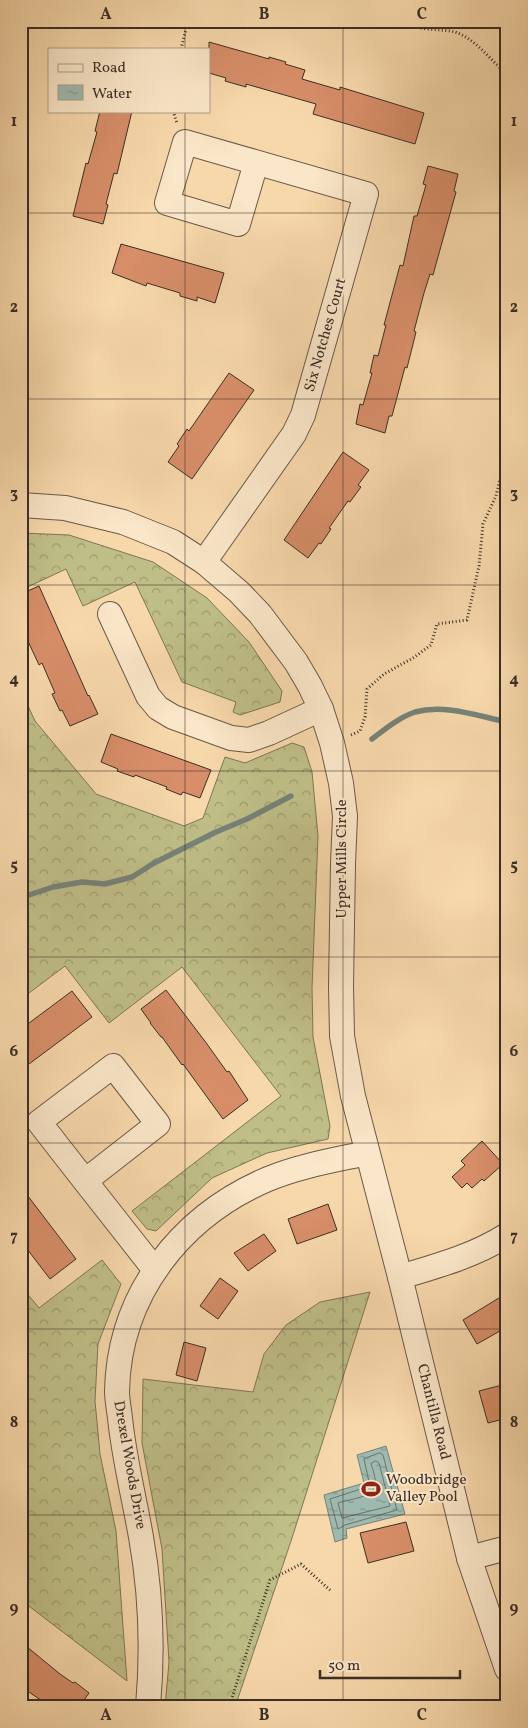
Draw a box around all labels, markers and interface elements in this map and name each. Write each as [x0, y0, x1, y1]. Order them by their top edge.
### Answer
text: A [100, 4, 112, 26]
text: B [259, 4, 270, 26]
text: C [417, 4, 427, 26]
legend [48, 48, 210, 112]
text: Road [92, 58, 126, 79]
text: Water [92, 84, 132, 105]
text: 1 [11, 111, 17, 133]
text: 1 [511, 111, 517, 133]
street label: Six Notches Court [300, 276, 352, 394]
text: 2 [10, 297, 18, 319]
text: 2 [510, 297, 518, 319]
text: 3 [10, 483, 18, 505]
text: 3 [510, 483, 518, 505]
text: 4 [9, 669, 19, 691]
text: 4 [509, 669, 519, 691]
street label: Upper Mills Circle [332, 799, 353, 919]
text: 5 [10, 855, 18, 877]
text: 5 [510, 855, 518, 877]
text: 6 [10, 1041, 19, 1063]
text: 6 [510, 1041, 519, 1063]
text: 7 [10, 1226, 18, 1248]
text: 7 [510, 1226, 518, 1248]
street label: Chantilla Road [411, 1362, 455, 1462]
street label: Drexel Woods Drive [107, 1399, 151, 1531]
text: 8 [10, 1412, 18, 1434]
text: 8 [510, 1412, 518, 1434]
place label: Woodbridge Valley Pool [386, 1470, 467, 1508]
sports icon: Woodbridge Valley Pool [360, 1478, 382, 1500]
text: 9 [10, 1598, 19, 1620]
text: 9 [510, 1598, 519, 1620]
scale bar [320, 1648, 460, 1680]
text: 50 m [328, 1656, 360, 1677]
text: A [100, 1705, 112, 1727]
text: B [259, 1705, 270, 1727]
text: C [417, 1705, 427, 1727]

